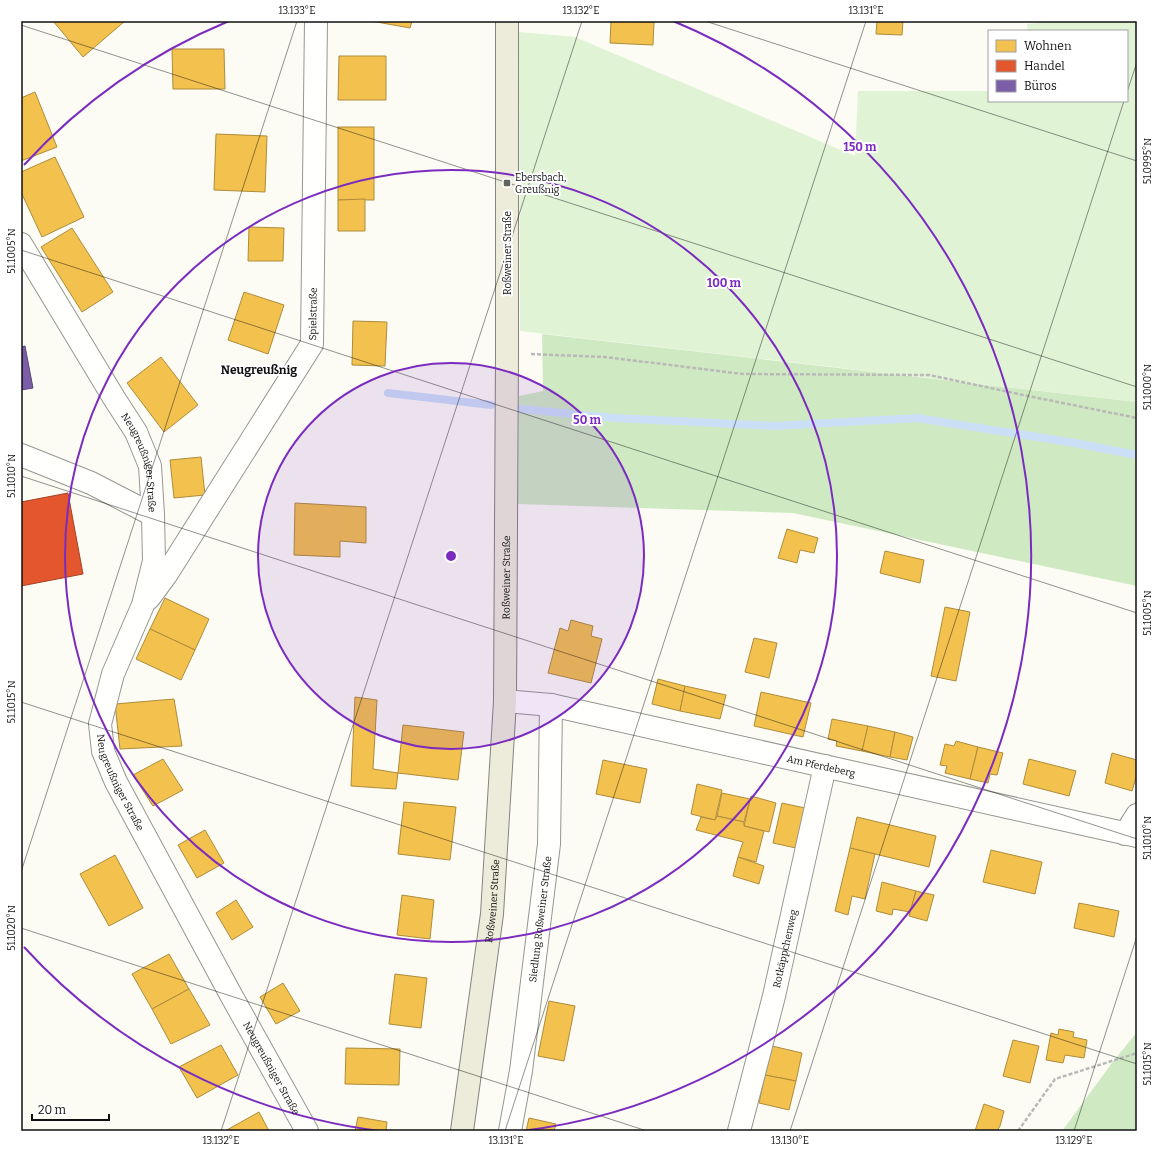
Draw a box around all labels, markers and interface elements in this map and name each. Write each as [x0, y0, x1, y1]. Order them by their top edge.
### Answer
text: 13.133°E [278, 5, 316, 17]
text: 13.132°E [563, 5, 600, 17]
text: 13.131°E [848, 5, 884, 17]
legend [988, 30, 1128, 102]
text: Wohnen [1024, 39, 1072, 53]
text: Handel [1024, 59, 1065, 73]
text: Büros [1024, 79, 1057, 93]
text: 51.0995°N [1142, 138, 1154, 184]
text: 150 m [844, 140, 877, 154]
place label: Ebersbach, Greußnig [515, 172, 566, 196]
marker: Ebersbach, Greußnig [502, 178, 512, 188]
street label: Roßweiner Straße [502, 211, 514, 295]
text: 51.1005°N [6, 228, 18, 274]
text: 100 m [707, 276, 742, 290]
street label: Spielstraße [307, 287, 320, 340]
district label: Neugreußnig [221, 363, 297, 377]
text: 51.1000°N [1142, 364, 1154, 410]
street label: Neugreußniger Straße [118, 411, 158, 513]
text: 50 m [573, 413, 601, 427]
text: 51.1010°N [6, 454, 18, 498]
street label: Roßweiner Straße [500, 535, 513, 619]
centre of rings [444, 549, 458, 563]
text: 51.1005°N [1142, 590, 1154, 636]
text: 51.1015°N [6, 680, 18, 724]
street label: Neugreußniger Straße [94, 733, 146, 833]
street label: Am Pferdeberg [786, 753, 857, 780]
text: 51.1010°N [1142, 816, 1154, 860]
street label: Siedlung Roßweiner Straße [527, 855, 554, 983]
street label: Roßweiner Straße [483, 859, 502, 944]
text: 51.1020°N [6, 905, 18, 951]
street label: Rotkäppchenweg [771, 908, 800, 989]
street label: Neugreußniger Straße [240, 1020, 302, 1117]
text: 51.1015°N [1142, 1042, 1154, 1086]
scale bar [32, 1096, 109, 1122]
text: 20 m [38, 1103, 67, 1117]
text: 13.132°E [203, 1135, 240, 1147]
text: 13.131°E [488, 1135, 524, 1147]
text: 13.130°E [771, 1135, 809, 1147]
text: 13.129°E [1056, 1135, 1093, 1147]

